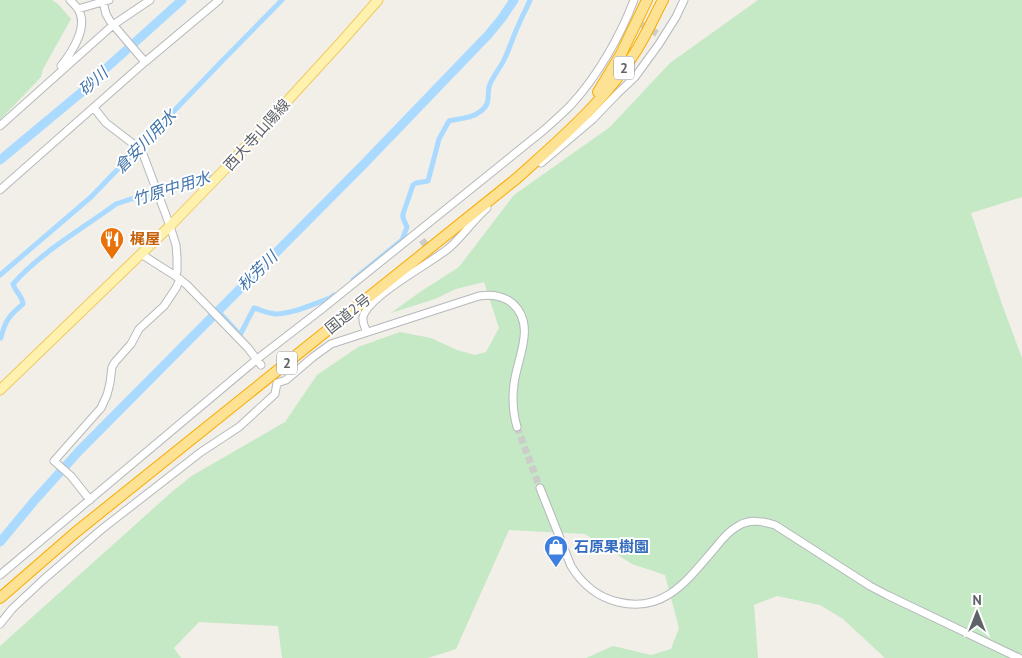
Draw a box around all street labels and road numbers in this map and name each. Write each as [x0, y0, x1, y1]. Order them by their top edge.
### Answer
road number: 2 [614, 56, 634, 80]
street label: 西大寺山陽線 [219, 95, 294, 174]
street label: 国道2号 [321, 289, 374, 338]
road number: 2 [277, 352, 297, 374]

